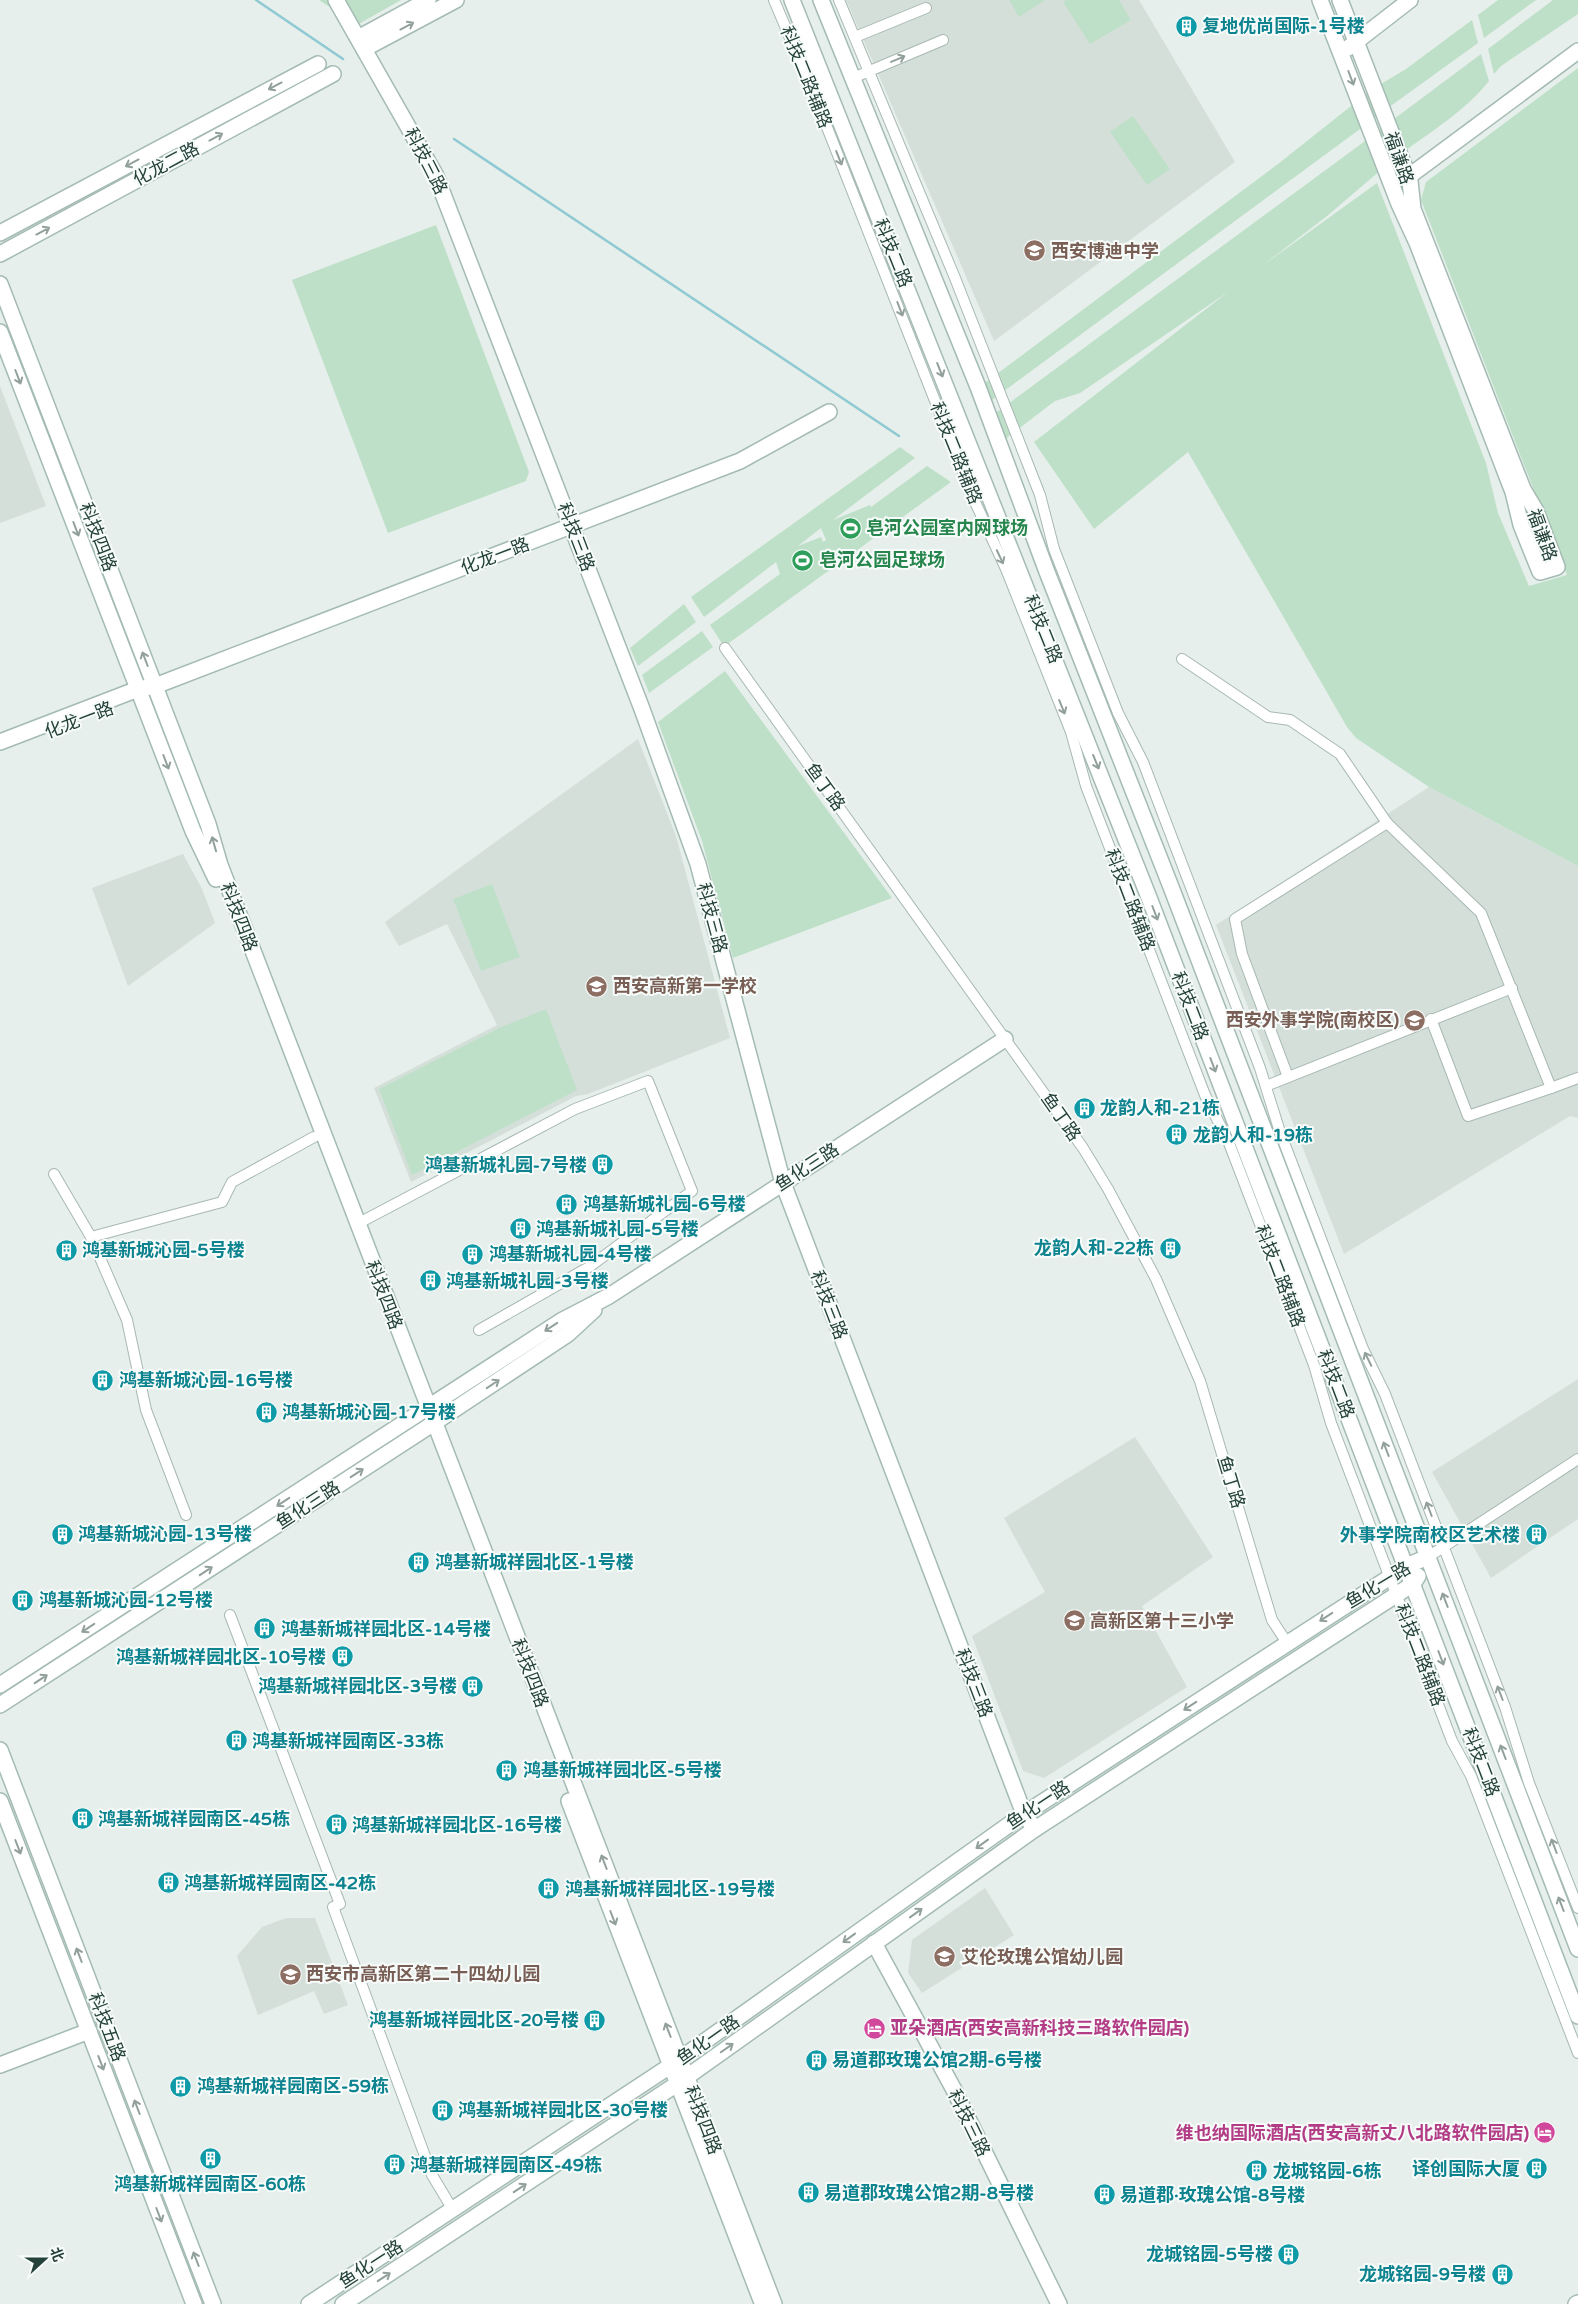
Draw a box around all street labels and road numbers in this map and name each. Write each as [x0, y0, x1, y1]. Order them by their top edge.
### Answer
street label: 科技二路辅路 [776, 23, 836, 131]
street label: 科技三路 [400, 124, 452, 198]
street label: 福谦路 [1380, 129, 1418, 187]
street label: 化龙二路 [129, 137, 203, 191]
street label: 科技二路 [869, 216, 917, 290]
street label: 科技二路辅路 [926, 399, 986, 507]
street label: 科技四路 [75, 499, 121, 575]
street label: 科技三路 [553, 499, 599, 575]
street label: 福谦路 [1522, 506, 1562, 564]
street label: 化龙一路 [457, 533, 533, 579]
street label: 科技二路 [1019, 592, 1067, 666]
street label: 化龙一路 [41, 697, 117, 743]
street label: 鱼丁路 [800, 759, 850, 815]
street label: 科技二路辅路 [1100, 846, 1160, 954]
street label: 科技四路 [216, 879, 262, 955]
street label: 科技三路 [692, 880, 732, 956]
street label: 科技二路 [1167, 968, 1213, 1044]
street label: 鱼丁路 [1037, 1089, 1085, 1145]
street label: 鱼化三路 [771, 1138, 843, 1196]
street label: 科技二路辅路 [1250, 1222, 1310, 1330]
street label: 科技四路 [361, 1257, 407, 1333]
street label: 科技三路 [806, 1267, 852, 1343]
street label: 科技二路 [1313, 1346, 1359, 1422]
street label: 鱼丁路 [1213, 1453, 1249, 1511]
street label: 鱼化三路 [272, 1476, 344, 1534]
street label: 鱼化一路 [1341, 1557, 1415, 1613]
street label: 科技二路辅路 [1390, 1601, 1450, 1709]
street label: 科技四路 [507, 1635, 553, 1711]
street label: 科技三路 [951, 1645, 997, 1721]
street label: 科技二路 [1458, 1724, 1504, 1800]
street label: 鱼化一路 [1002, 1776, 1074, 1834]
street label: 科技五路 [84, 1989, 130, 2065]
street label: 鱼化一路 [672, 2010, 744, 2070]
street label: 科技四路 [680, 2082, 726, 2158]
street label: 科技三路 [943, 2086, 995, 2160]
street label: 鱼化一路 [335, 2235, 407, 2293]

